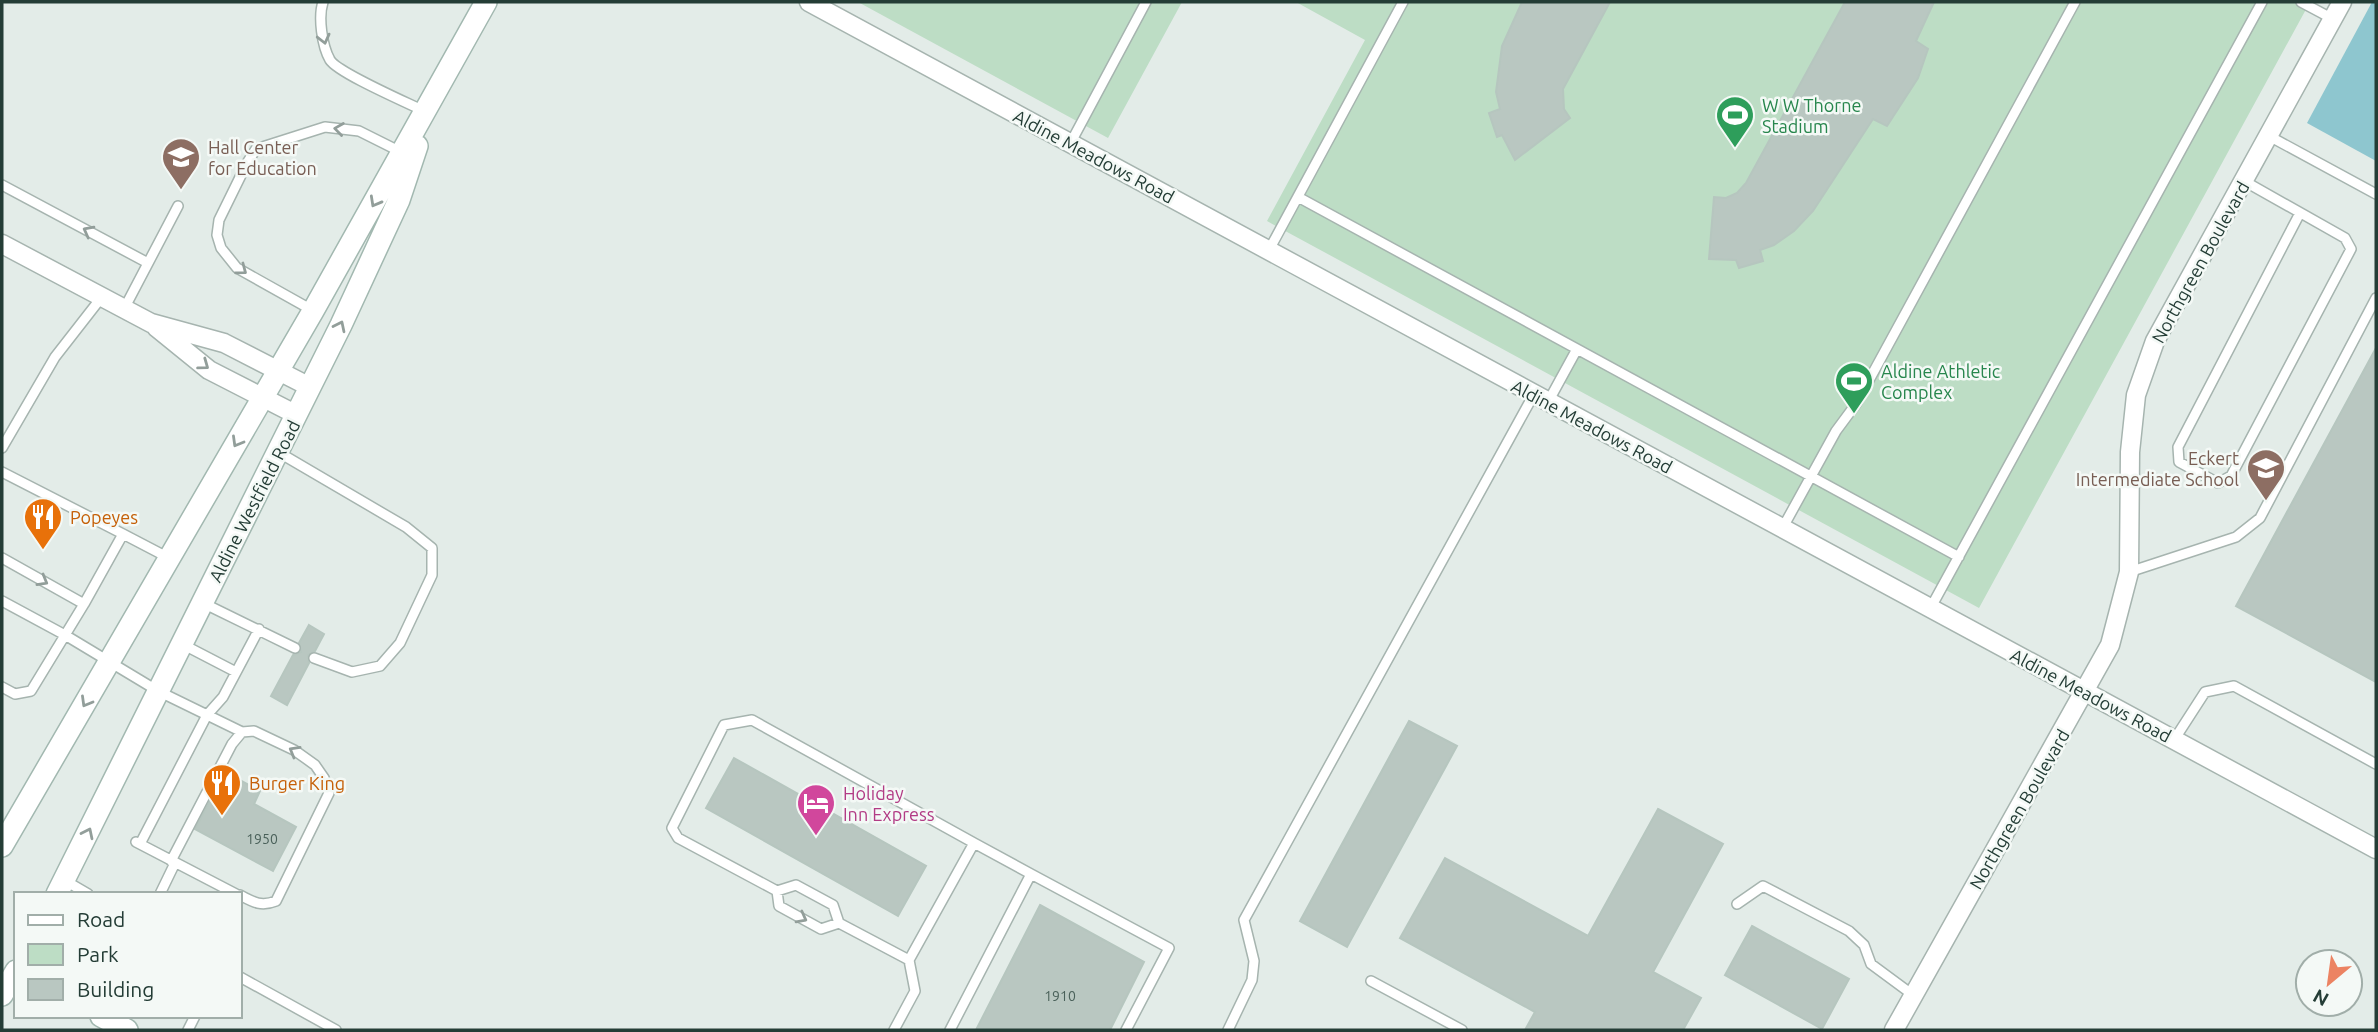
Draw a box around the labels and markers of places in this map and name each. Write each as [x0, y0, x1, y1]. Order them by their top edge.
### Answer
sports icon: W W Thorne Stadium [1714, 94, 1756, 149]
place label: W W Thorne Stadium [1762, 95, 1861, 136]
school or university icon: Hall Center for Education [160, 136, 202, 191]
place label: Hall Center for Education [208, 137, 317, 178]
sports icon: Aldine Athletic Complex [1833, 360, 1875, 415]
place label: Aldine Athletic Complex [1881, 361, 2000, 402]
school or university icon: Eckert Intermediate School [2245, 447, 2287, 502]
place label: Eckert Intermediate School [2076, 448, 2239, 489]
restaurant icon: Popeyes [22, 496, 64, 551]
place label: Popeyes [70, 507, 138, 527]
restaurant icon: Burger King [201, 762, 243, 817]
place label: Burger King [249, 773, 345, 793]
hotel icon: Holiday Inn Express [795, 782, 837, 837]
place label: Holiday Inn Express [843, 783, 935, 824]

